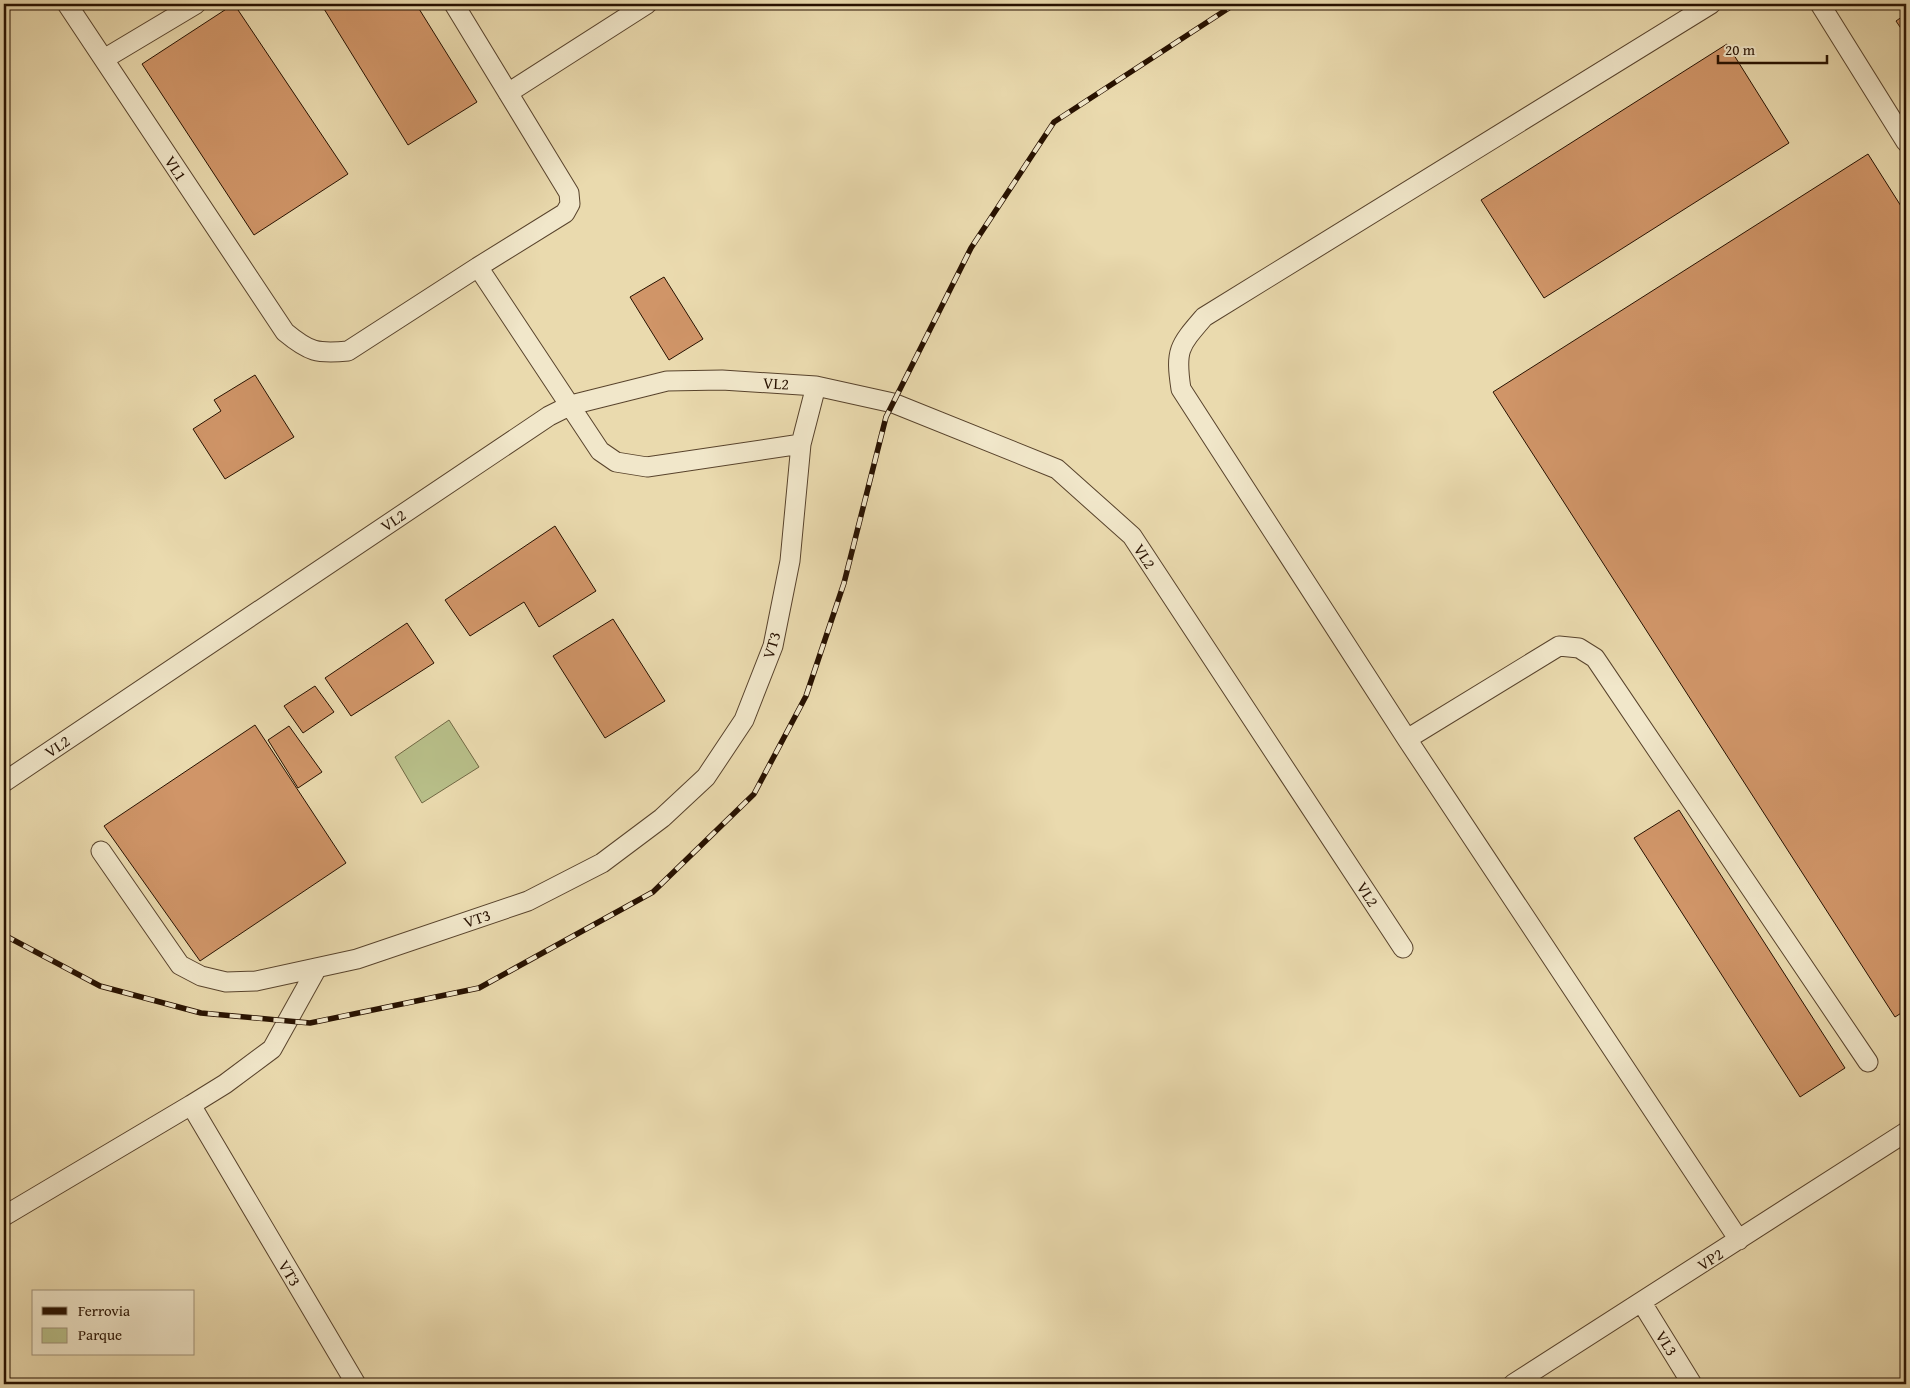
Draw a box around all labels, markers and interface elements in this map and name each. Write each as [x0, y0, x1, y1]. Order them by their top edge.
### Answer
scale bar [1718, 32, 1826, 64]
text: 20 m [1725, 39, 1756, 60]
street label: VL1 [159, 151, 193, 185]
street label: VL2 [762, 370, 790, 396]
street label: VL2 [376, 503, 410, 537]
street label: VL2 [1128, 539, 1162, 573]
street label: VT3 [756, 629, 786, 661]
street label: VL2 [40, 729, 74, 763]
street label: VL2 [1351, 877, 1385, 911]
street label: VT3 [460, 902, 494, 934]
street label: VP2 [1692, 1242, 1728, 1276]
street label: VT3 [273, 1255, 307, 1291]
legend [32, 1290, 195, 1356]
text: Ferrovia [78, 1300, 130, 1321]
text: Parque [78, 1324, 122, 1345]
street label: VL3 [1650, 1326, 1684, 1360]

